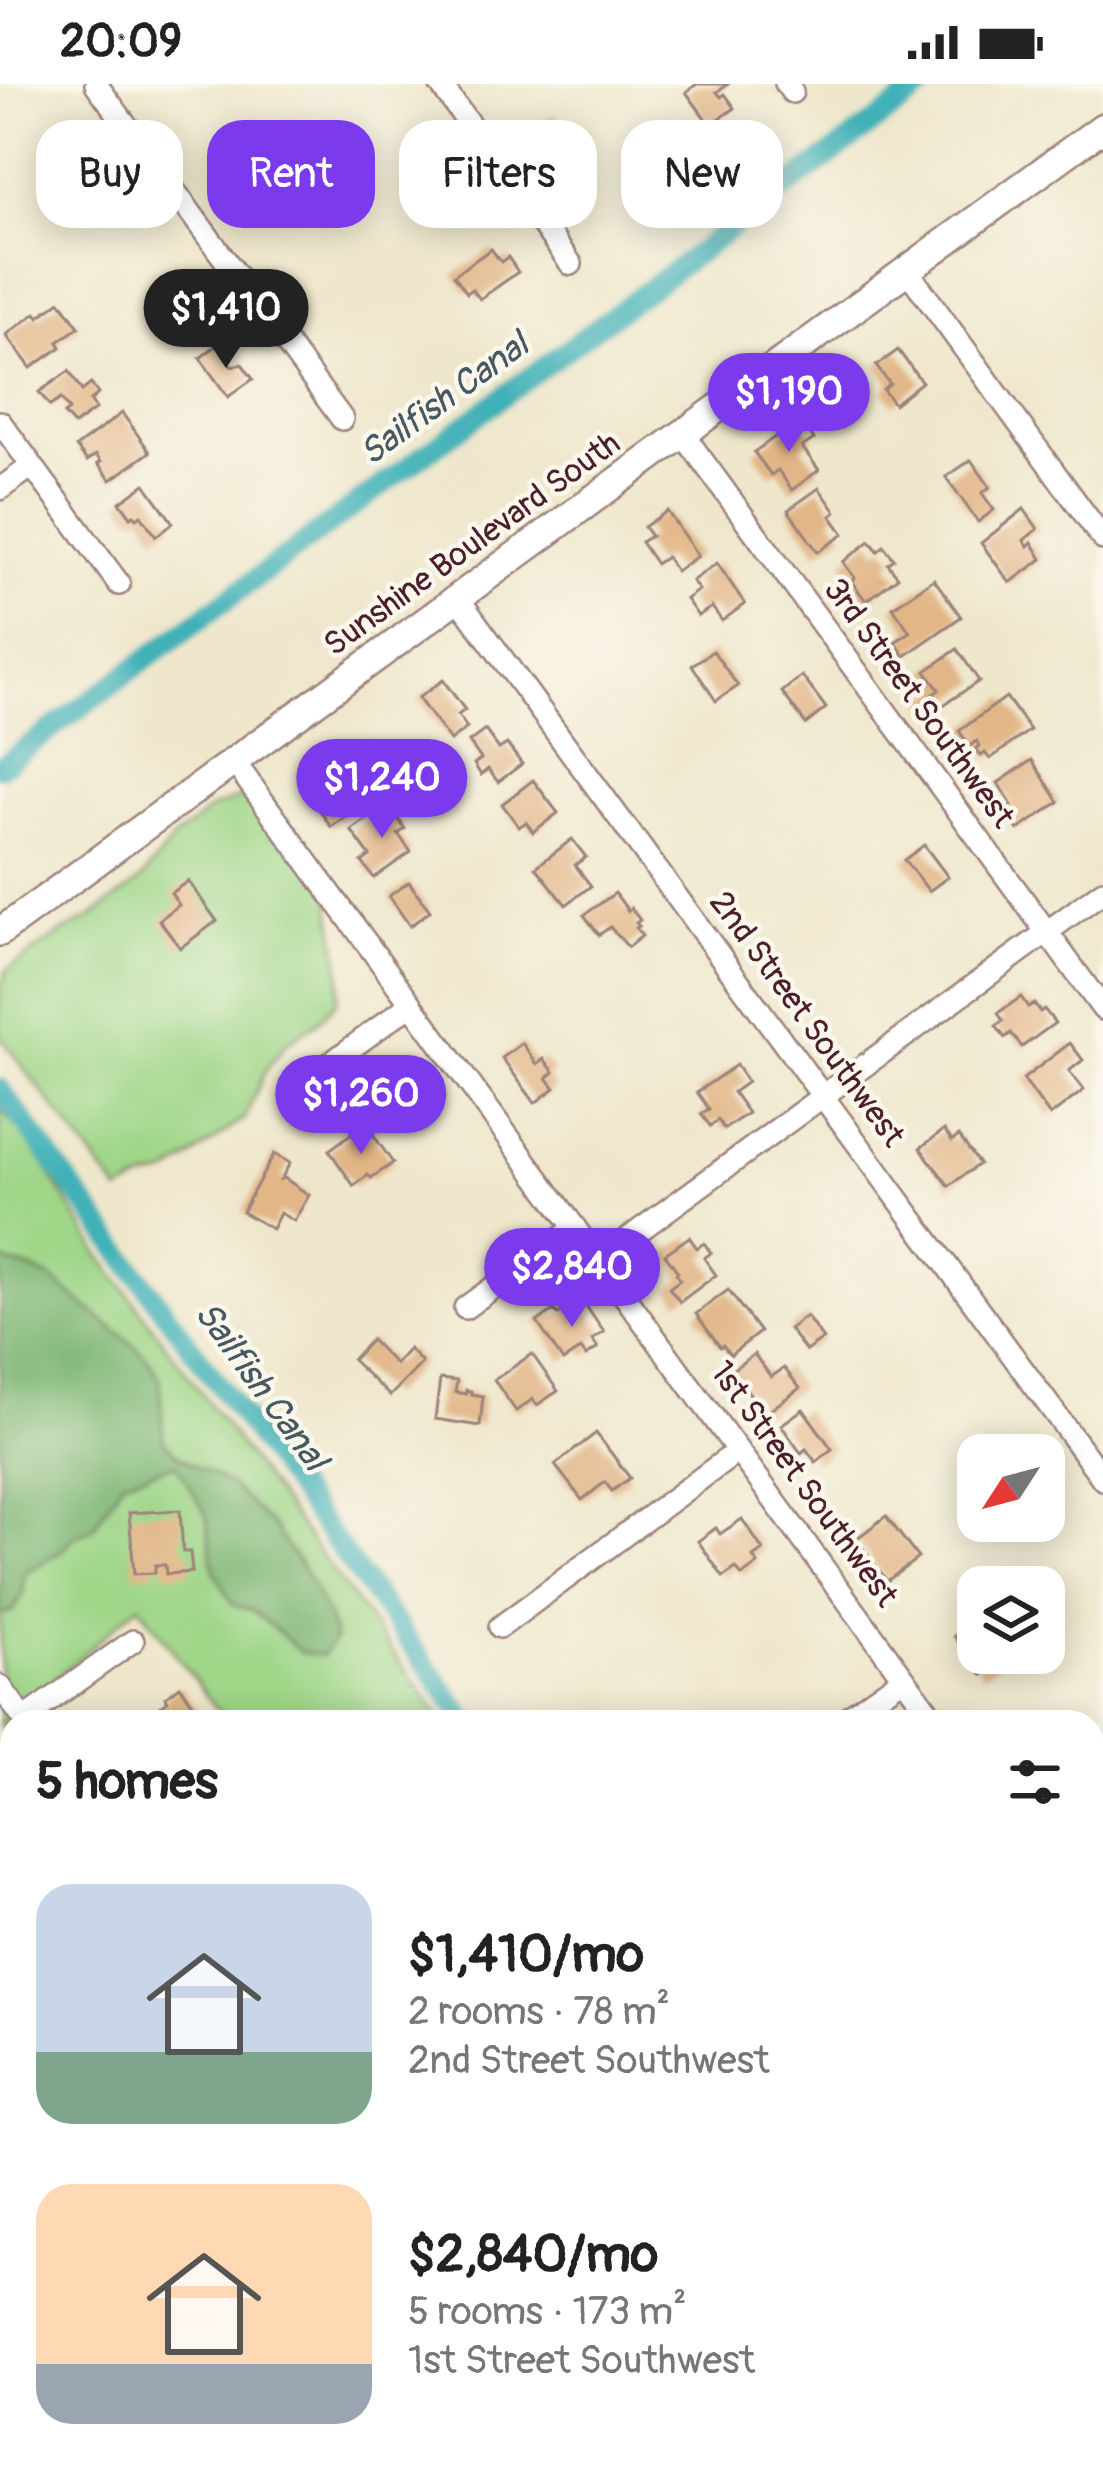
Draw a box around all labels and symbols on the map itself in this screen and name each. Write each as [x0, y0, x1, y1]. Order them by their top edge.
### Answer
pin: $1,410 [128, 269, 324, 371]
water label: Sailfish Canal [351, 321, 540, 475]
pin: $1,190 [691, 353, 887, 455]
street label: Sunshine Boulevard South [316, 423, 628, 665]
street label: 3rd Street Southwest [815, 570, 1024, 836]
pin: $1,240 [284, 739, 480, 841]
street label: 2nd Street Southwest [700, 883, 914, 1155]
pin: $1,260 [263, 1055, 459, 1157]
pin: $2,840 [474, 1228, 670, 1330]
water label: Sailfish Canal [185, 1293, 339, 1482]
street label: 1st Street Southwest [701, 1353, 907, 1615]
north arrow [957, 1434, 1065, 1542]

